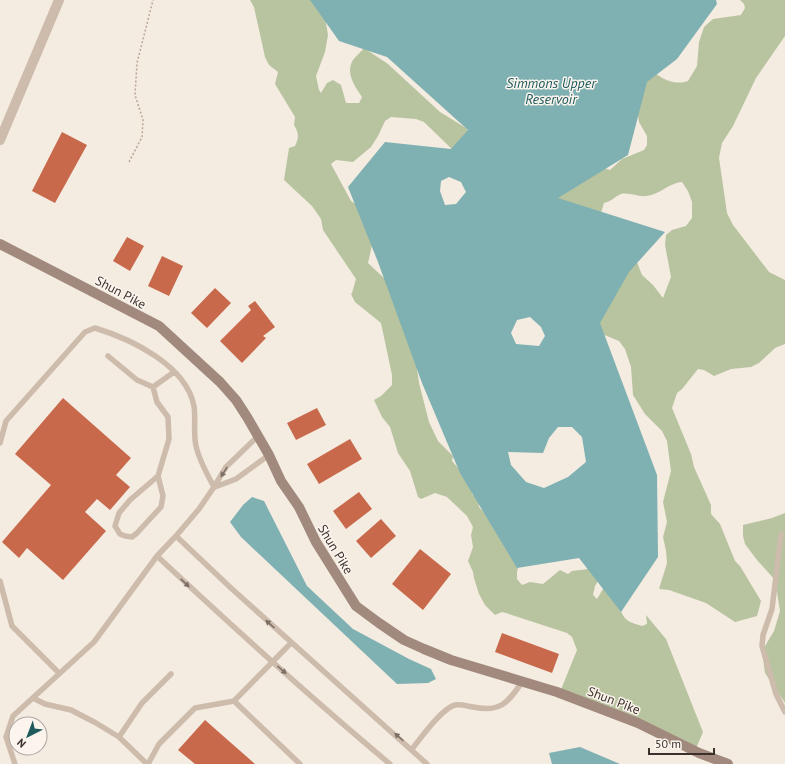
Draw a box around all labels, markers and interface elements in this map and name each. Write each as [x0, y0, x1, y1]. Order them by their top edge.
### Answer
water label: Simmons Upper Reservoir [506, 74, 597, 108]
street label: Shun Pike [92, 272, 149, 313]
one-way arrow [220, 466, 227, 478]
street label: Shun Pike [314, 521, 357, 577]
one-way arrow [180, 578, 190, 588]
one-way arrow [265, 619, 275, 628]
one-way arrow [277, 665, 287, 674]
street label: Shun Pike [585, 683, 643, 718]
north arrow [8, 716, 48, 756]
scale bar [649, 730, 714, 756]
one-way arrow [394, 733, 404, 742]
text: N [14, 736, 29, 751]
text: 50 m [655, 736, 681, 751]

